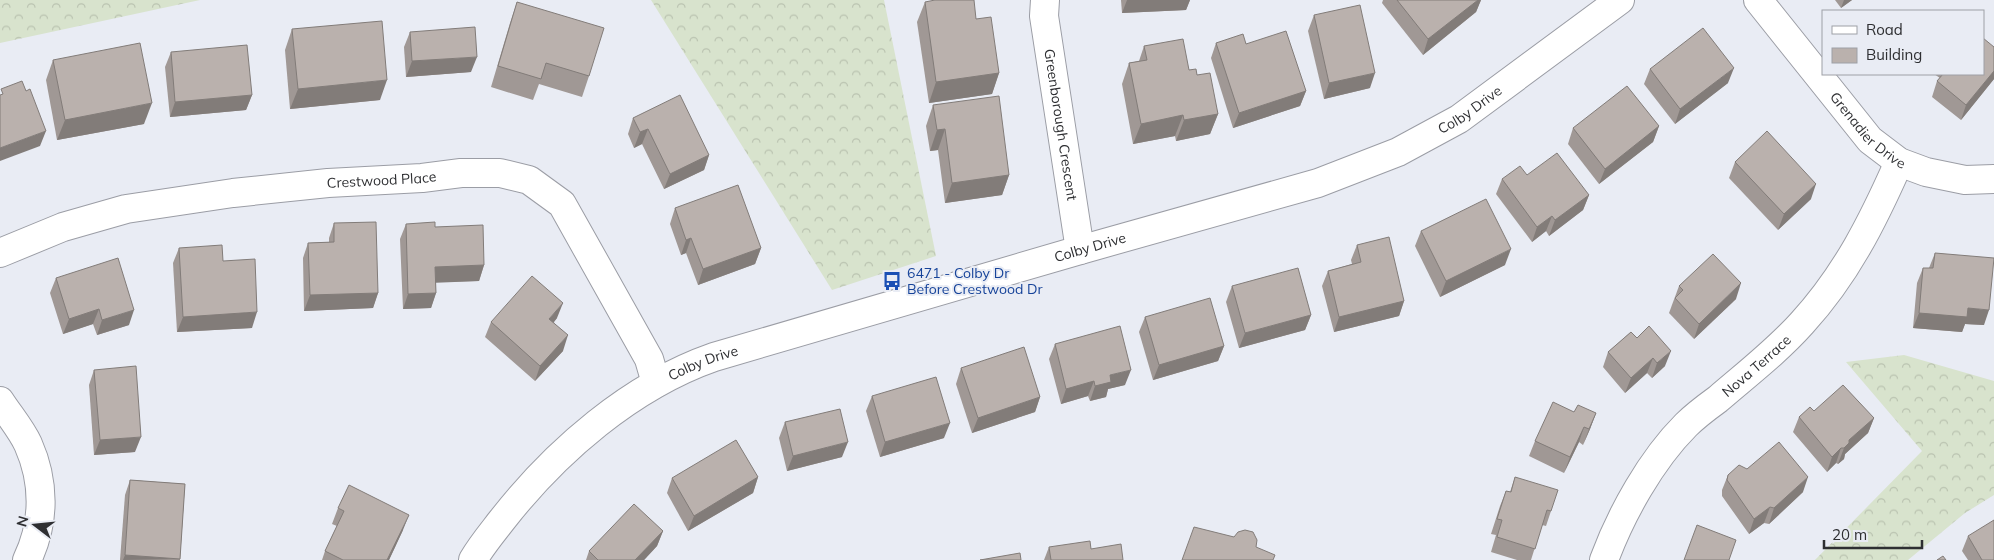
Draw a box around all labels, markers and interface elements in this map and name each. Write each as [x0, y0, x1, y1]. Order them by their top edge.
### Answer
legend [1822, 10, 1984, 75]
text: Road [1866, 20, 1903, 39]
text: Building [1866, 45, 1922, 64]
street label: Greenborough Crescent [1040, 48, 1081, 202]
street label: Colby Drive [1435, 82, 1505, 138]
street label: Grenadier Drive [1826, 88, 1908, 173]
street label: Crestwood Place [326, 167, 437, 192]
street label: Colby Drive [1052, 229, 1128, 266]
place label: 6471 - Colby Dr Before Crestwood Dr [907, 264, 1044, 298]
bus stop icon: 6471 - Colby Dr Before Crestwood Dr [881, 270, 903, 292]
street label: Nova Terrace [1718, 331, 1795, 401]
street label: Colby Drive [665, 341, 740, 385]
north arrow [10, 500, 60, 550]
text: N [12, 514, 33, 529]
scale bar [1824, 518, 1922, 550]
text: 20 m [1832, 525, 1867, 544]

